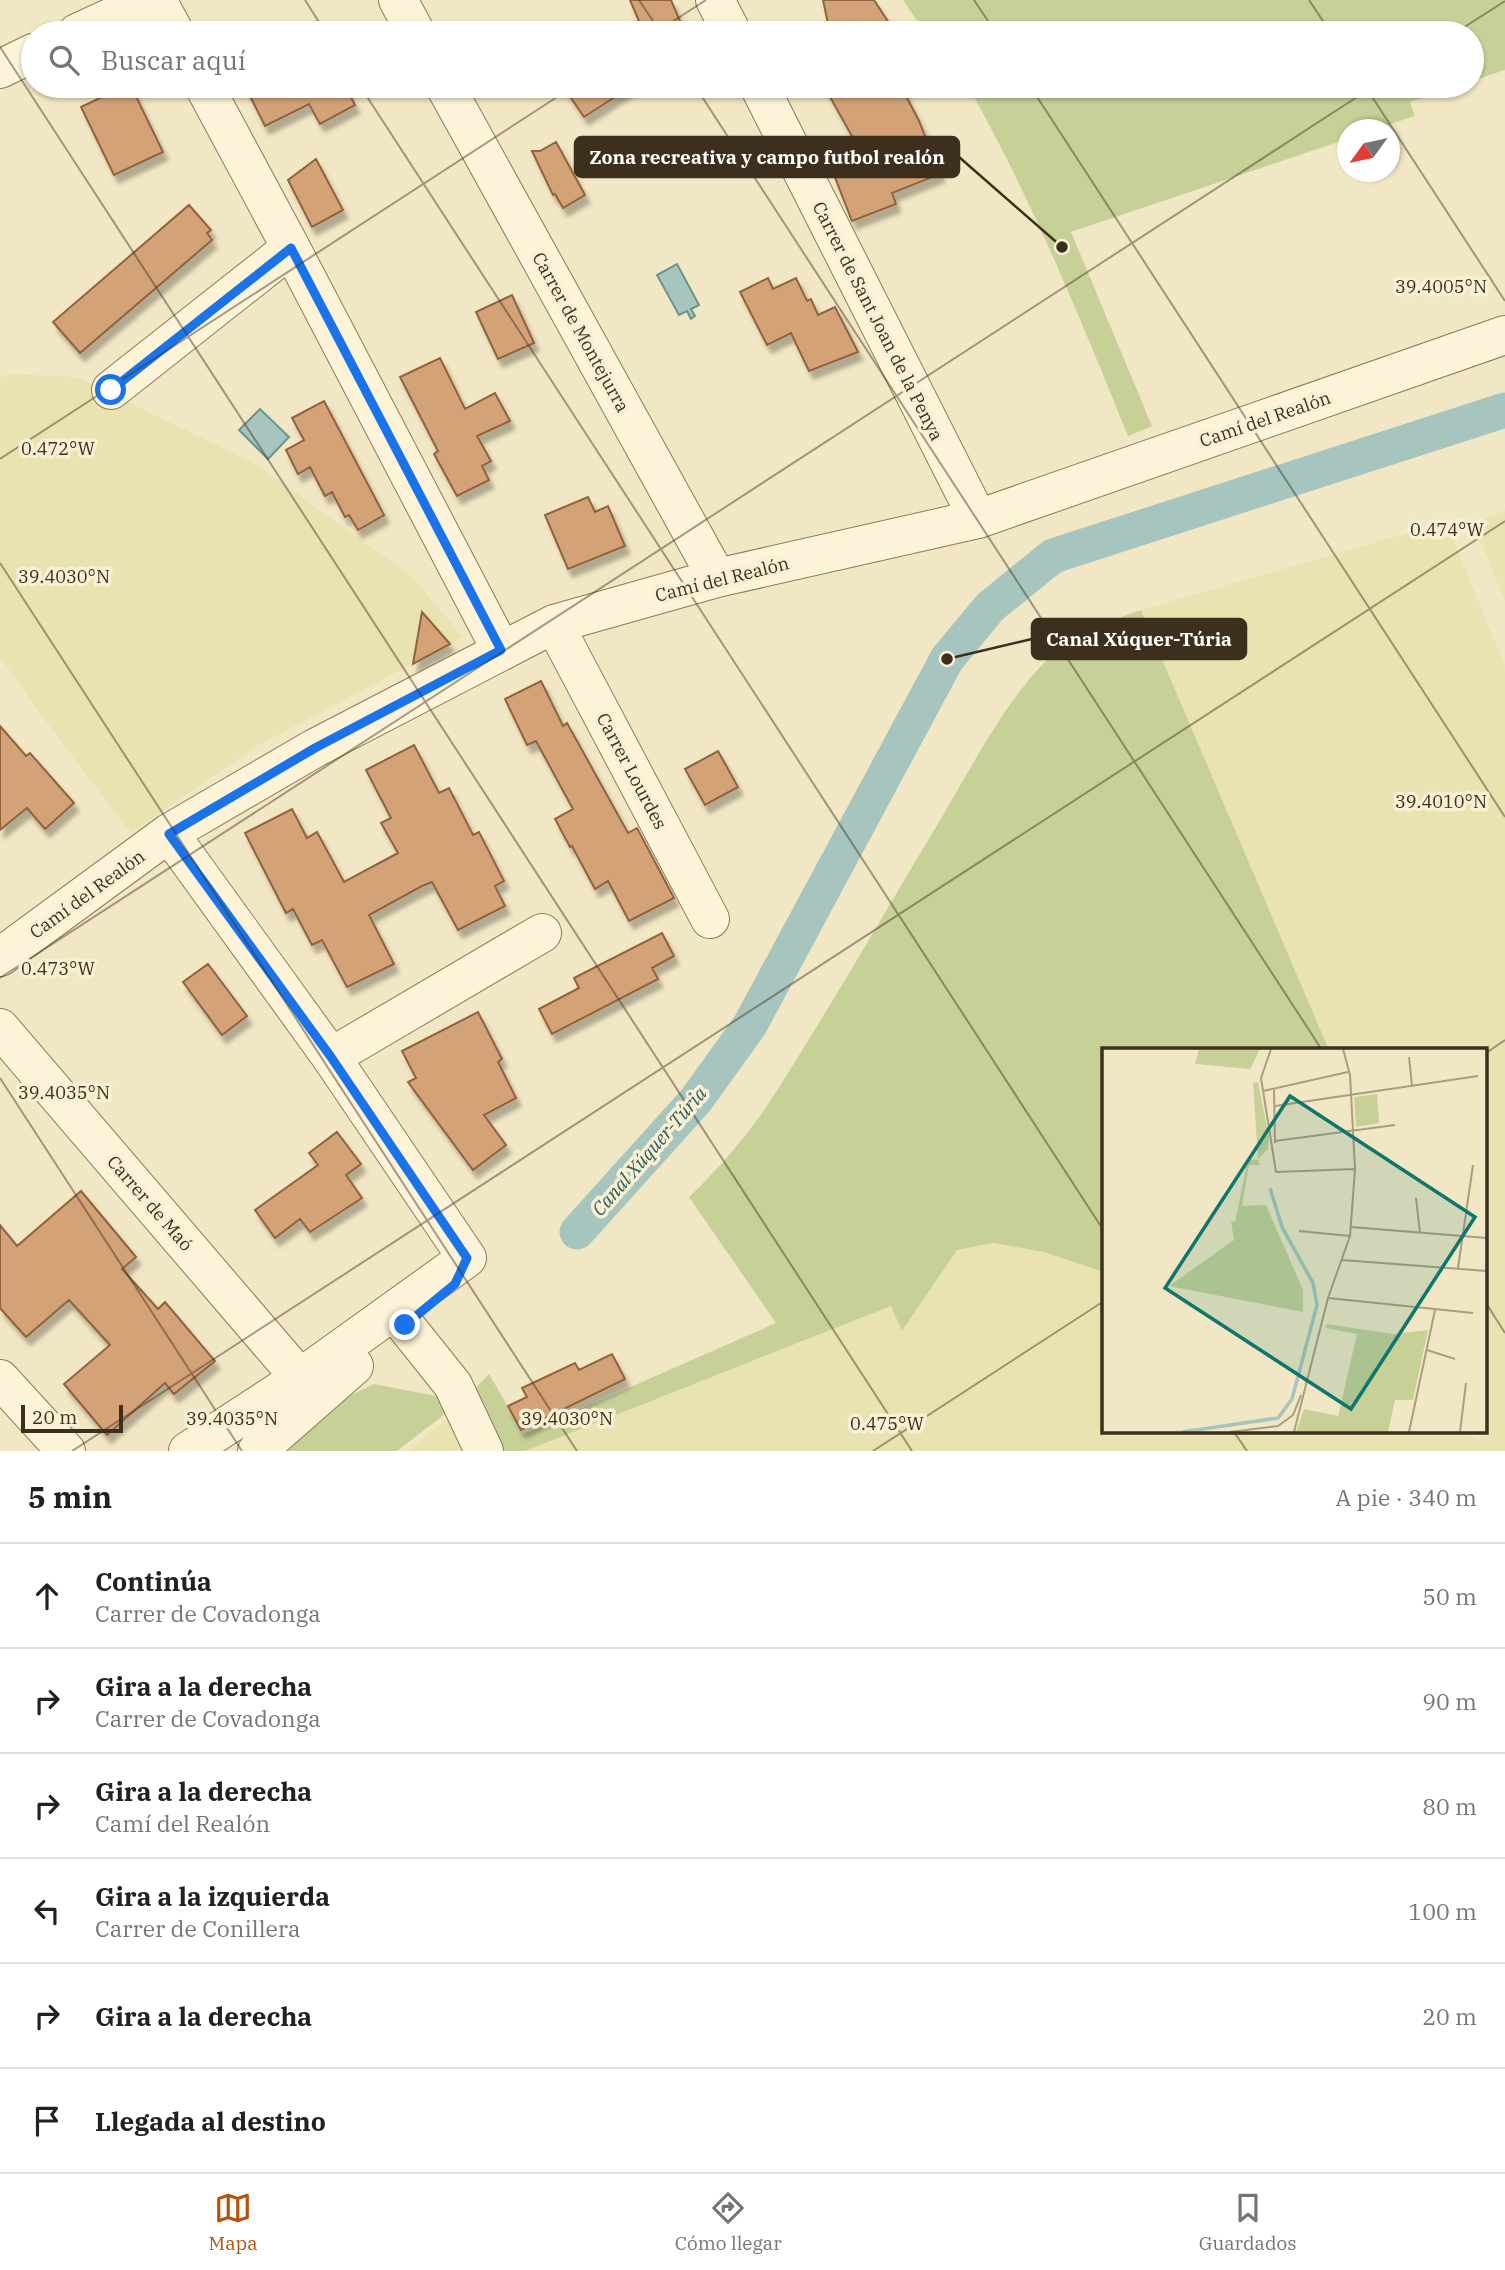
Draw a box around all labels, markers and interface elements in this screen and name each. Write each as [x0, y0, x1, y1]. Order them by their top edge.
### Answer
search box [21, 21, 1484, 98]
icon: search [45, 41, 83, 79]
text: Buscar aquí [101, 43, 246, 77]
north arrow [1337, 119, 1400, 182]
callout: Zona recreativa y campo futbol realón [575, 137, 959, 177]
text: Zona recreativa y campo futbol realón [589, 145, 945, 169]
street label: Carrer de Sant Joan de la Penya [808, 198, 949, 445]
street label: Carrer de Montejurra [527, 248, 635, 416]
text: 39.4005°N [1395, 275, 1487, 298]
route start [95, 374, 126, 405]
street label: Camí del Realón [1196, 386, 1334, 452]
text: 0.472°W [21, 437, 95, 460]
text: 0.474°W [1410, 518, 1484, 541]
street label: Camí del Realón [653, 551, 791, 607]
text: 39.4030°N [18, 565, 110, 588]
callout: Canal Xúquer-Túria [1032, 619, 1246, 659]
text: Canal Xúquer-Túria [1046, 627, 1232, 651]
street label: Carrer Lourdes [592, 709, 672, 833]
text: 39.4010°N [1395, 790, 1487, 813]
street label: Camí del Realón [25, 844, 149, 944]
text: 0.473°W [21, 957, 95, 980]
inset map [1102, 1048, 1488, 1434]
text: 39.4035°N [18, 1081, 110, 1104]
water label: Canal Xúquer-Túria [586, 1081, 712, 1220]
street label: Carrer de Maó [102, 1150, 198, 1256]
route end [389, 1309, 420, 1340]
scale bar [21, 1402, 122, 1434]
text: 20 m [32, 1405, 77, 1429]
text: 39.4035°N [186, 1407, 278, 1430]
text: 39.4030°N [521, 1407, 613, 1430]
text: 0.475°W [850, 1412, 924, 1435]
text: 5 min [28, 1477, 112, 1516]
text: A pie · 340 m [1335, 1482, 1477, 1512]
text: Continúa [95, 1564, 212, 1598]
icon: ahead [28, 1577, 66, 1615]
text: 50 m [1422, 1581, 1477, 1611]
text: Carrer de Covadonga [95, 1598, 321, 1628]
text: Gira a la derecha [95, 1669, 312, 1703]
icon: right [28, 1682, 66, 1720]
text: 90 m [1422, 1686, 1477, 1716]
text: Carrer de Covadonga [95, 1703, 321, 1733]
text: Gira a la derecha [95, 1774, 312, 1808]
icon: right [28, 1787, 66, 1825]
text: 80 m [1422, 1791, 1477, 1821]
text: Camí del Realón [95, 1808, 270, 1838]
text: Gira a la izquierda [95, 1879, 330, 1913]
icon: left [28, 1892, 66, 1930]
text: 100 m [1408, 1896, 1477, 1926]
text: Carrer de Conillera [95, 1913, 301, 1943]
icon: right [28, 1997, 66, 2035]
text: Gira a la derecha [95, 1999, 312, 2033]
text: 20 m [1422, 2001, 1477, 2031]
icon: arrive [28, 2102, 66, 2140]
text: Llegada al destino [95, 2104, 326, 2138]
tab: Mapa [209, 2189, 258, 2255]
tab: Cómo llegar [675, 2189, 782, 2255]
tab: Guardados [1199, 2189, 1296, 2255]

